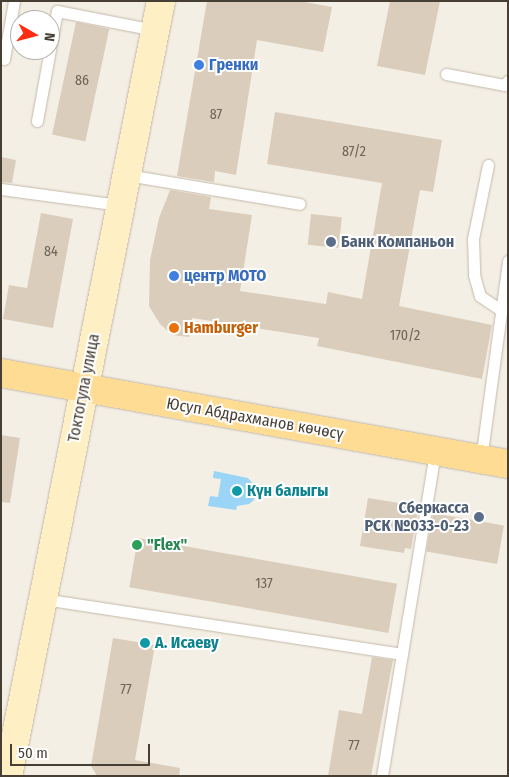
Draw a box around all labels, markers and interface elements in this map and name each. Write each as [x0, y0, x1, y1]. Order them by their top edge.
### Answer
north arrow [10, 10, 60, 60]
text: N [40, 32, 58, 42]
place label: Гренки [209, 55, 258, 75]
marker: Гренки [193, 59, 205, 71]
house number: 86 [75, 73, 89, 89]
house number: 87 [210, 107, 222, 123]
house number: 87/2 [342, 144, 366, 160]
place label: Банк Компаньон [341, 232, 454, 252]
marker: Банк Компаньон [325, 236, 337, 248]
house number: 84 [44, 244, 58, 260]
place label: центр МОТО [184, 266, 266, 286]
marker: центр МОТО [168, 270, 180, 282]
place label: Hamburger [184, 318, 258, 338]
marker: Hamburger [168, 322, 180, 334]
house number: 170/2 [390, 328, 420, 344]
street label: Токтогула улица [64, 332, 104, 444]
street label: Юсуп Абдрахманов көчөсү [165, 394, 345, 444]
place label: Күн балыгы [247, 481, 328, 501]
marker: Күн балыгы [231, 485, 243, 497]
place label: Сберкасса РСК №033-0-23 [364, 498, 469, 536]
marker: Сберкасса РСК №033-0-23 [473, 511, 485, 523]
place label: "Flex" [147, 535, 187, 555]
marker: "Flex" [131, 539, 143, 551]
house number: 137 [255, 576, 273, 592]
place label: А. Исаеву [155, 633, 219, 653]
marker: А. Исаеву [139, 637, 151, 649]
house number: 77 [120, 682, 132, 698]
scale bar [12, 734, 152, 766]
house number: 77 [348, 738, 360, 754]
text: 50 m [18, 744, 48, 762]

